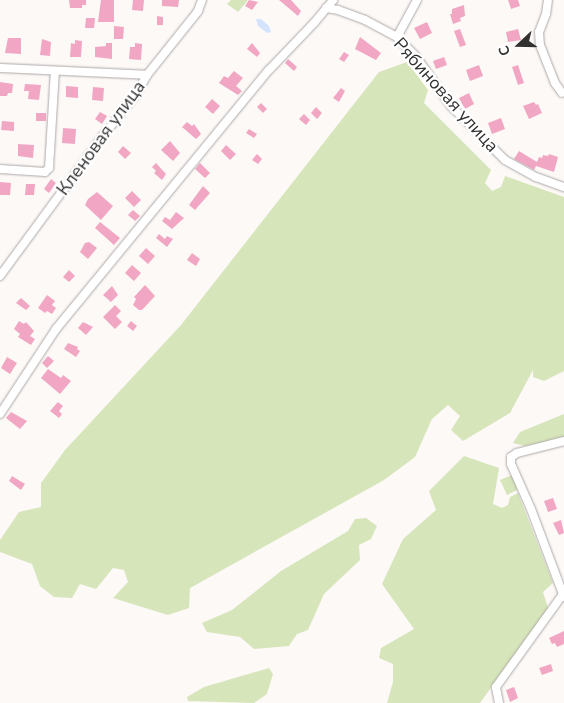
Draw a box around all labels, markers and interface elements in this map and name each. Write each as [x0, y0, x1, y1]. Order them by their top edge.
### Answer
north arrow [494, 20, 544, 70]
street label: Рябиновая улица [389, 33, 503, 157]
text: С [494, 43, 515, 58]
street label: Кленовая улица [52, 76, 150, 200]

